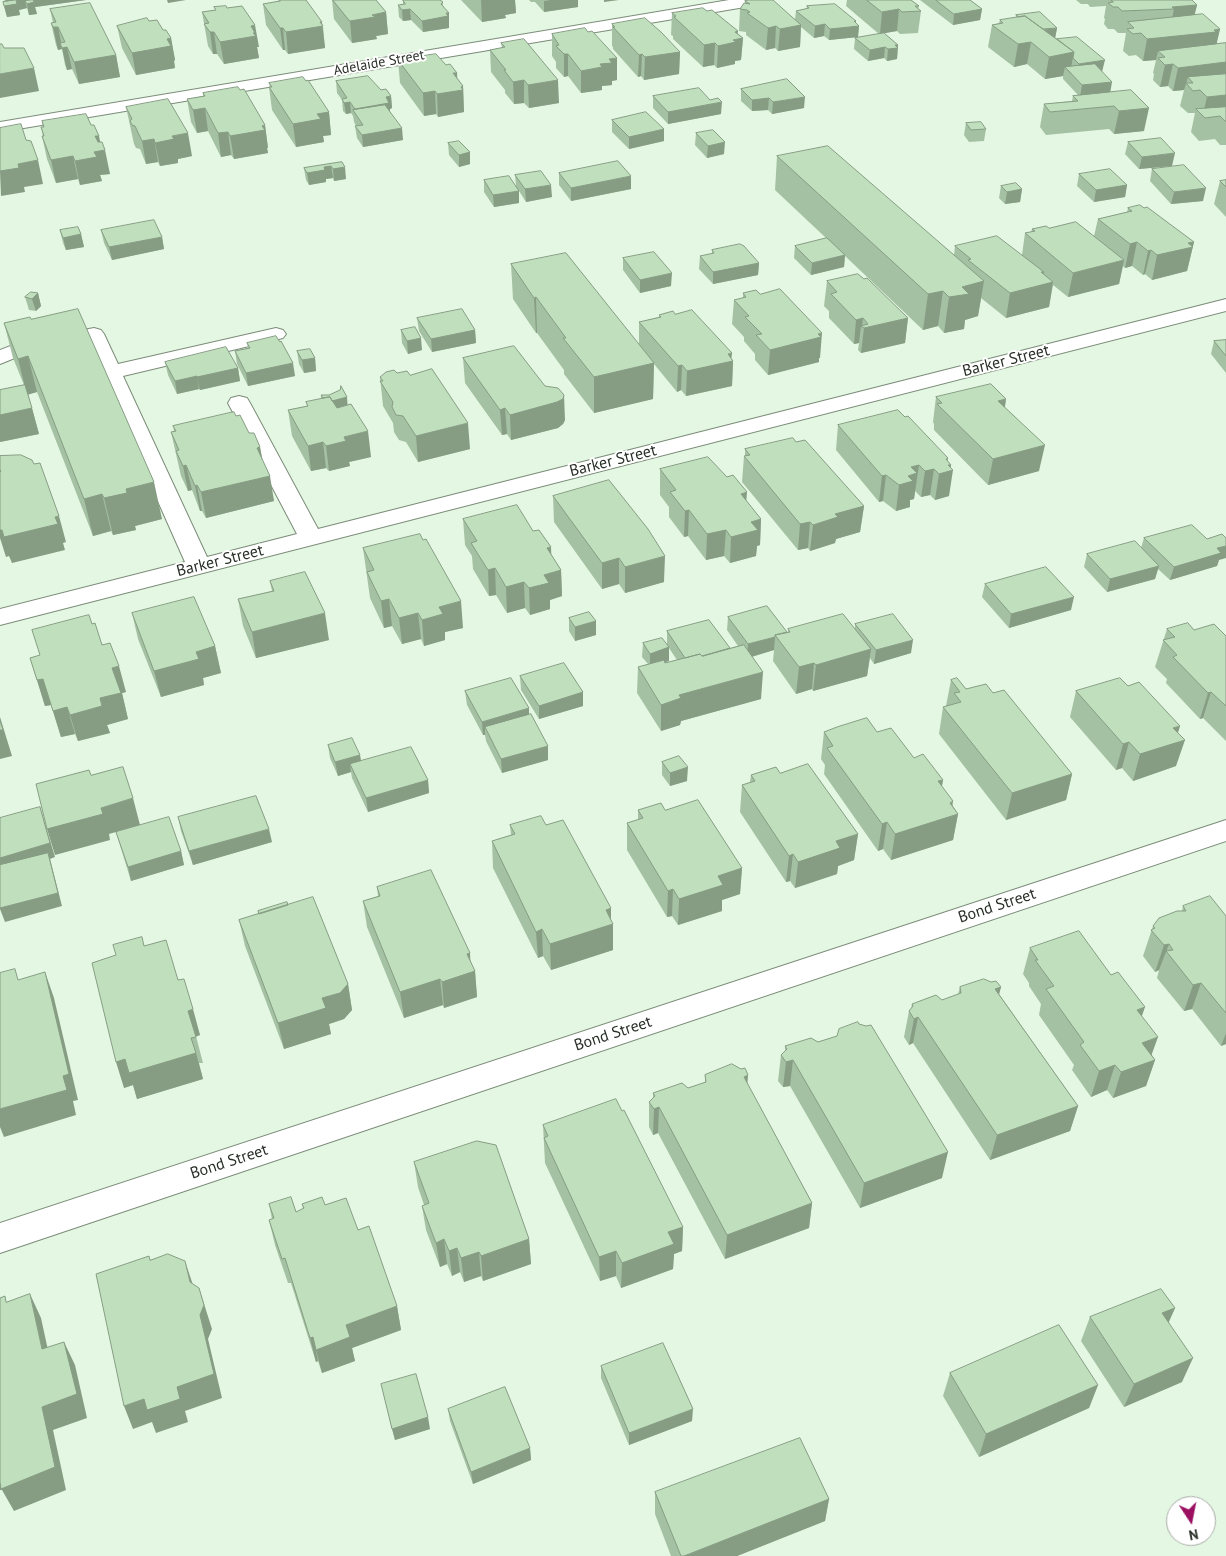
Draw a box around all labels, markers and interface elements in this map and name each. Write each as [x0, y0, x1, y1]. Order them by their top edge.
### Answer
street label: Adelaide Street [332, 47, 426, 79]
street label: Barker Street [961, 341, 1051, 381]
street label: Barker Street [568, 441, 658, 481]
street label: Barker Street [175, 541, 265, 581]
street label: Bond Street [956, 884, 1038, 928]
street label: Bond Street [572, 1012, 654, 1056]
street label: Bond Street [188, 1140, 270, 1184]
north arrow [1166, 1496, 1216, 1546]
text: N [1187, 1525, 1200, 1544]

